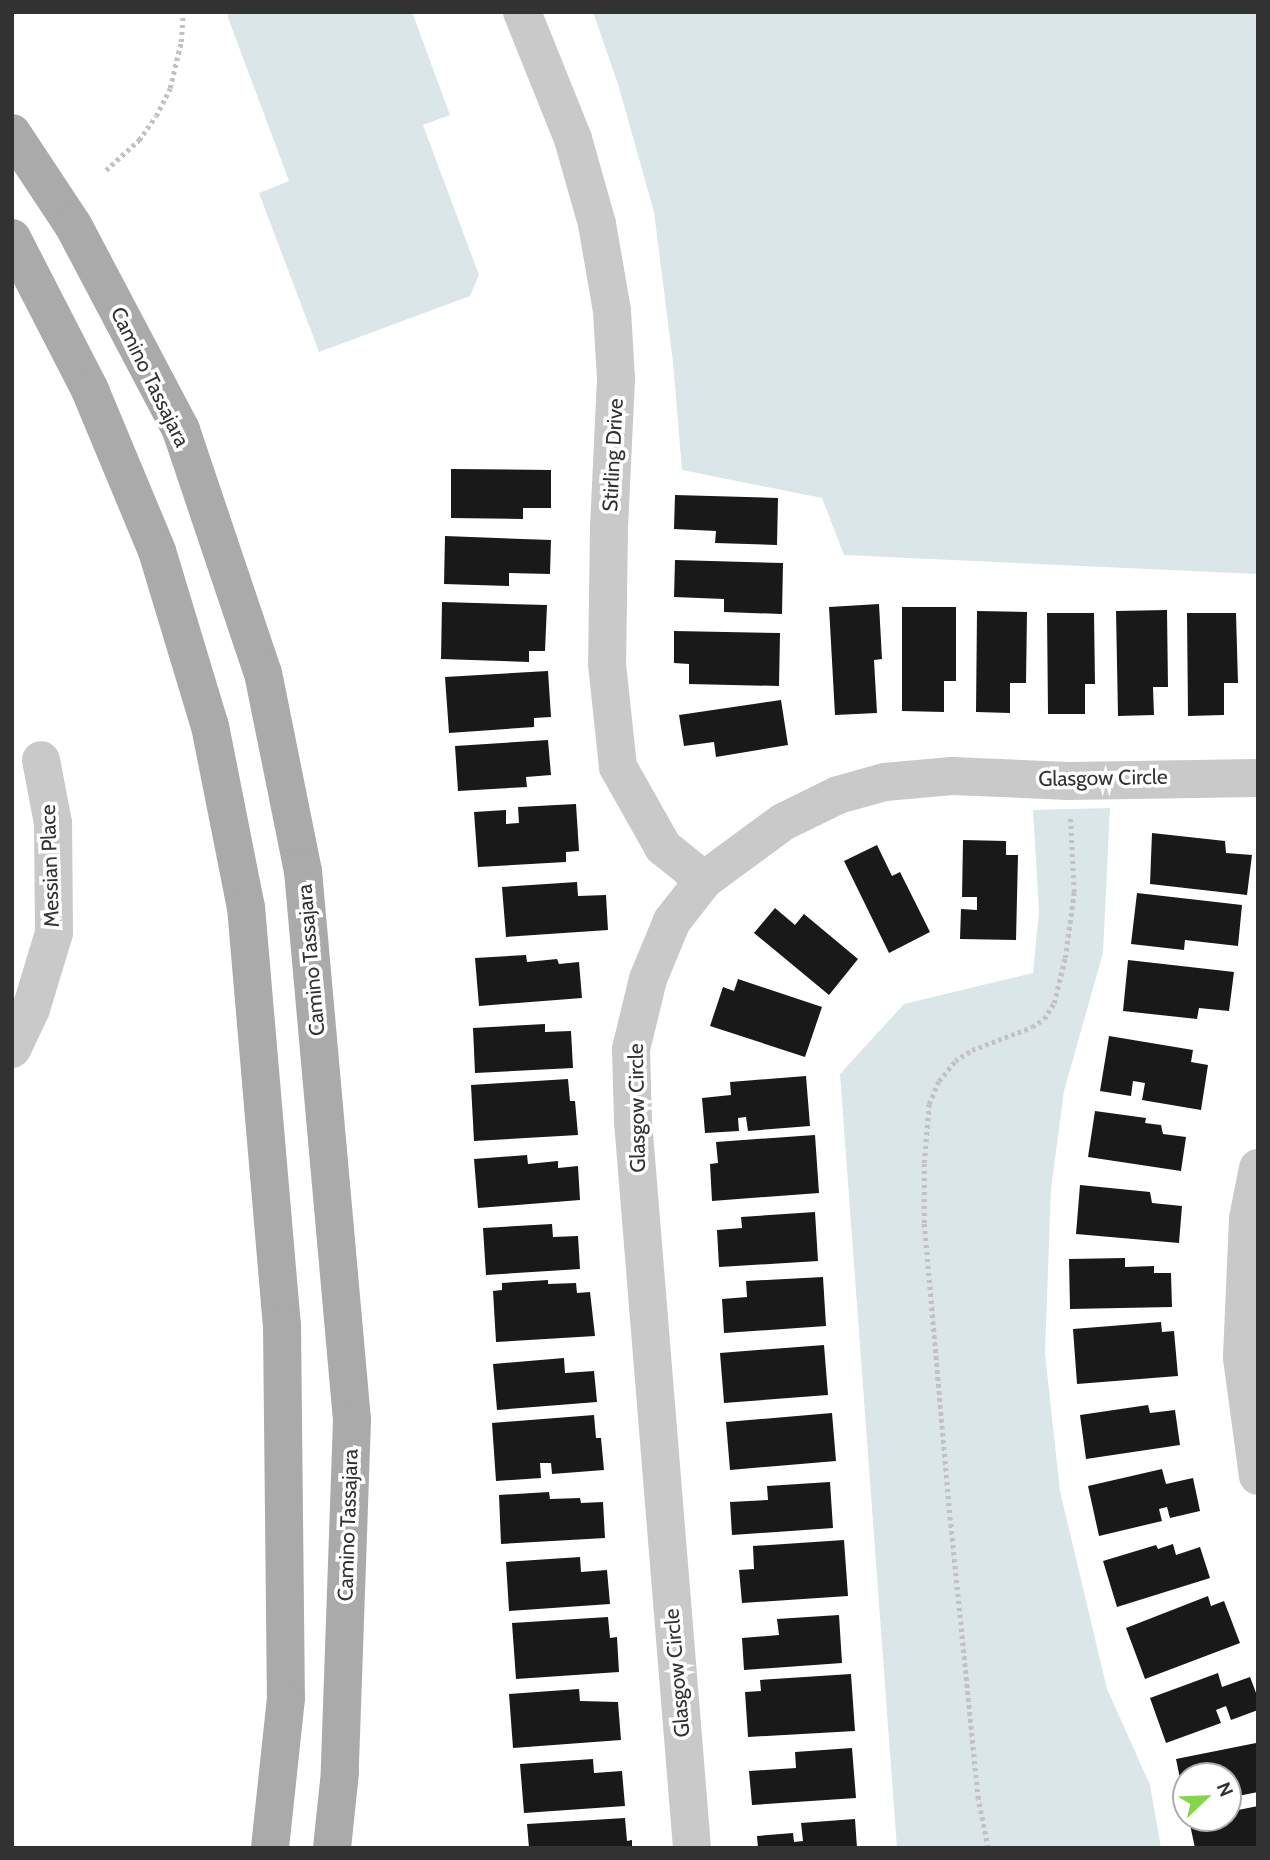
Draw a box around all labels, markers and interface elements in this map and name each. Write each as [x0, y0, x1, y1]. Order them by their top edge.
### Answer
street label: Camino Tassajara [105, 303, 195, 451]
street label: Stirling Drive [597, 398, 629, 512]
street label: Glasgow Circle [1038, 764, 1168, 792]
street label: Messian Place [35, 804, 65, 928]
street label: Camino Tassajara [292, 883, 330, 1037]
street label: Glasgow Circle [623, 1043, 651, 1173]
street label: Camino Tassajara [333, 1448, 363, 1602]
street label: Glasgow Circle [659, 1608, 695, 1738]
north arrow [1172, 1762, 1242, 1832]
text: N [1212, 1779, 1238, 1800]

